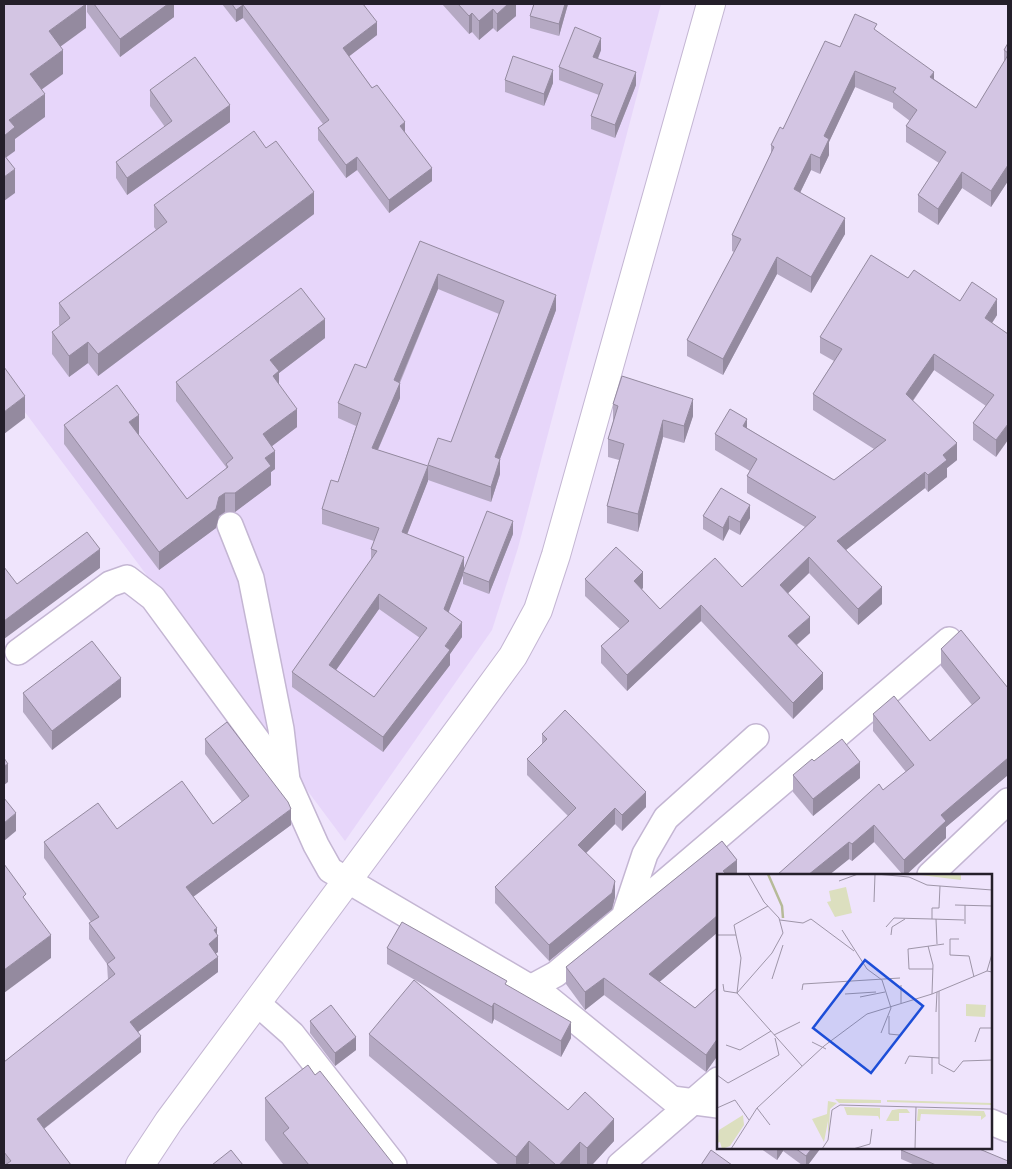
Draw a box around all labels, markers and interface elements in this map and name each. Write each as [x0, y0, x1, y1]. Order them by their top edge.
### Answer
inset map [717, 874, 992, 1149]

